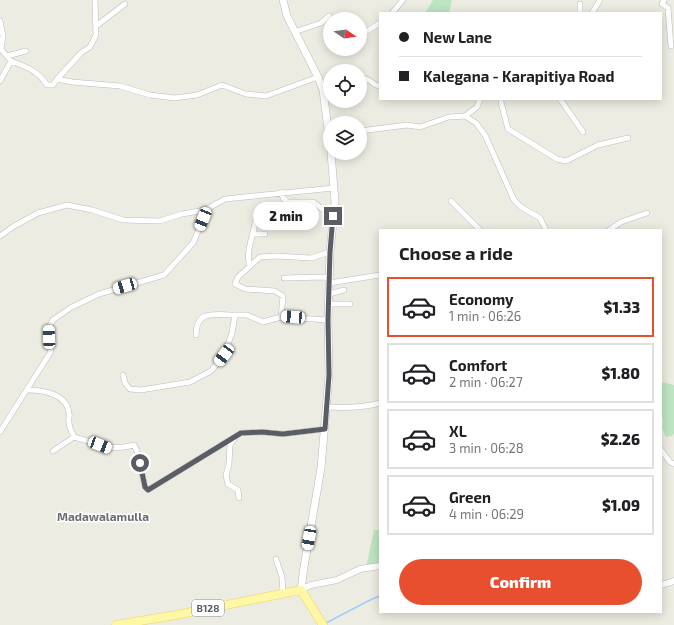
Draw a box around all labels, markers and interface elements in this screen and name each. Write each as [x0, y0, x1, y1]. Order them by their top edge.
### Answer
north arrow [323, 12, 367, 56]
map controls [323, 12, 367, 160]
text: New Lane [423, 28, 492, 46]
button: locate [323, 64, 367, 108]
text: Kalegana - Karapitiya Road [423, 67, 614, 85]
button: layers [323, 116, 367, 160]
callout: 2 min [253, 202, 319, 230]
car [193, 206, 213, 232]
route end [324, 207, 342, 225]
text: 2 min [269, 208, 303, 224]
text: Choose a ride [399, 242, 513, 264]
car [112, 277, 138, 295]
icon: car [401, 289, 437, 325]
text: Economy [449, 290, 514, 308]
text: $1.33 [603, 298, 640, 316]
text: 1 min · 06:26 [449, 308, 521, 324]
car [281, 310, 305, 324]
car [43, 325, 55, 349]
car [212, 342, 236, 368]
icon: car [401, 355, 437, 391]
text: Comfort [449, 356, 507, 374]
text: $1.80 [601, 364, 640, 382]
text: 2 min · 06:27 [449, 374, 523, 390]
icon: car [401, 421, 437, 457]
text: XL [449, 422, 467, 440]
text: $2.26 [601, 430, 640, 448]
car [87, 435, 113, 455]
text: 3 min · 06:28 [449, 440, 524, 456]
route start [131, 454, 149, 472]
icon: car [401, 487, 437, 523]
text: Green [449, 488, 491, 506]
text: $1.09 [602, 496, 640, 514]
text: 4 min · 06:29 [449, 506, 524, 522]
district label: Madawalamulla [57, 509, 149, 523]
car [301, 525, 317, 551]
button: Confirm [399, 559, 642, 605]
road number: B128 [192, 600, 224, 616]

